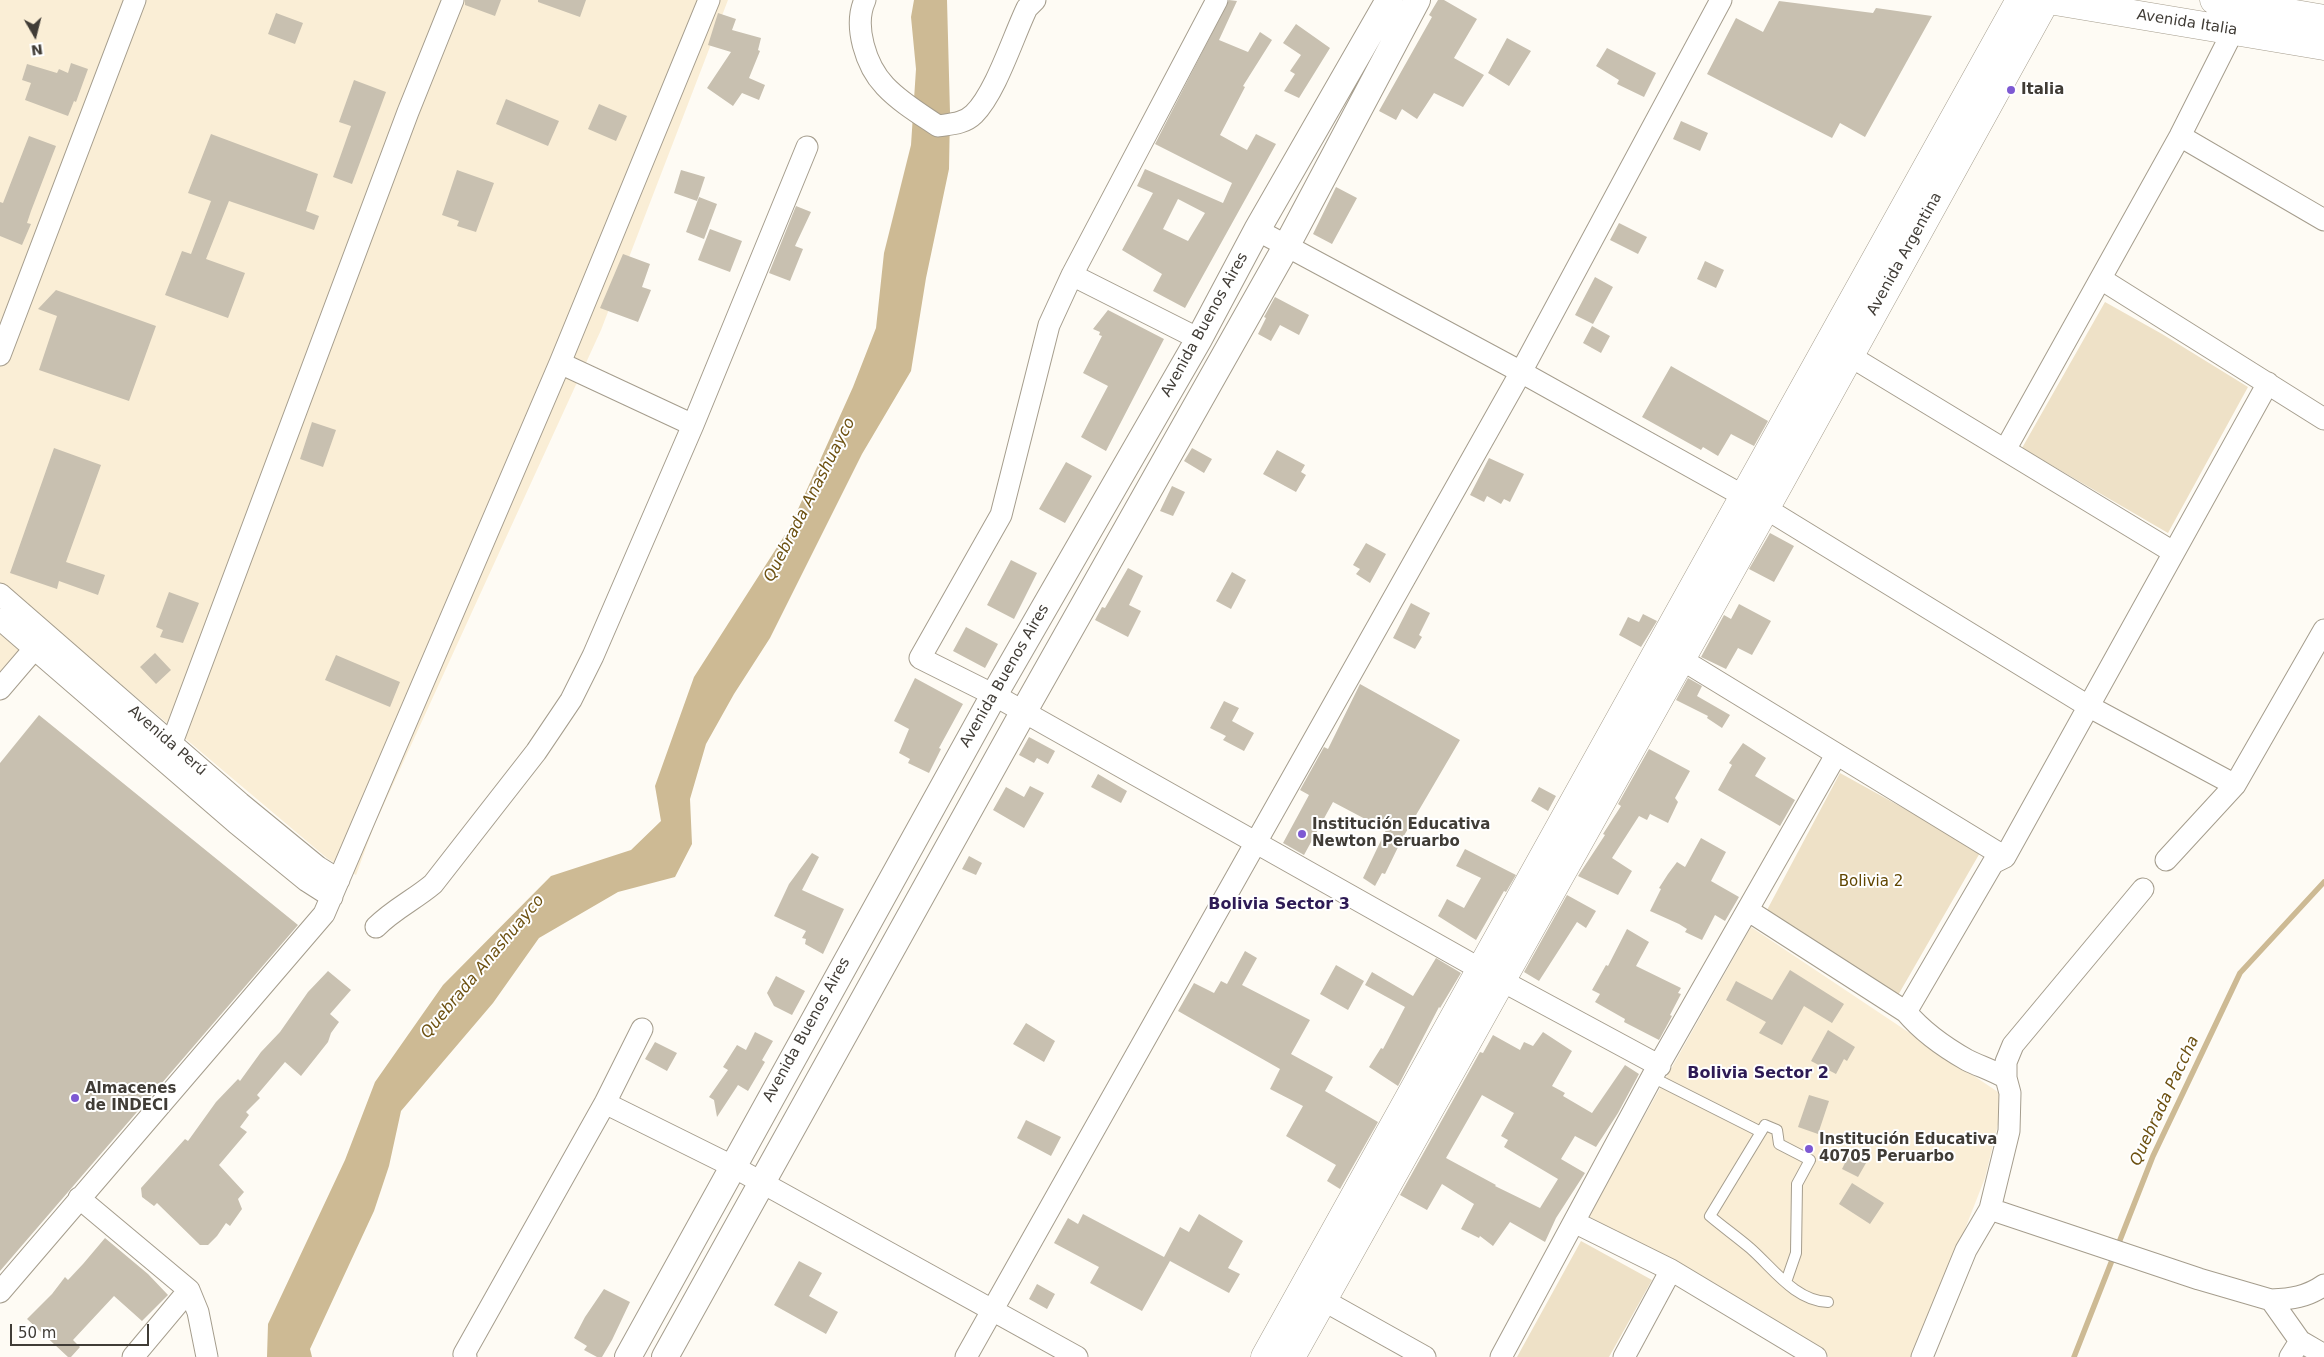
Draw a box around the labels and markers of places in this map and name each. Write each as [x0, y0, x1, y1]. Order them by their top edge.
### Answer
place label: Italia [2021, 81, 2064, 99]
marker: Italia [2005, 84, 2017, 96]
place label: Institución Educativa Newton Peruarbo [1312, 816, 1490, 851]
marker: Institución Educativa Newton Peruarbo [1296, 828, 1308, 840]
place label: Almacenes de INDECI [85, 1080, 176, 1115]
marker: Almacenes de INDECI [69, 1092, 81, 1104]
place label: Institución Educativa 40705 Peruarbo [1819, 1131, 1997, 1166]
marker: Institución Educativa 40705 Peruarbo [1803, 1143, 1815, 1155]

